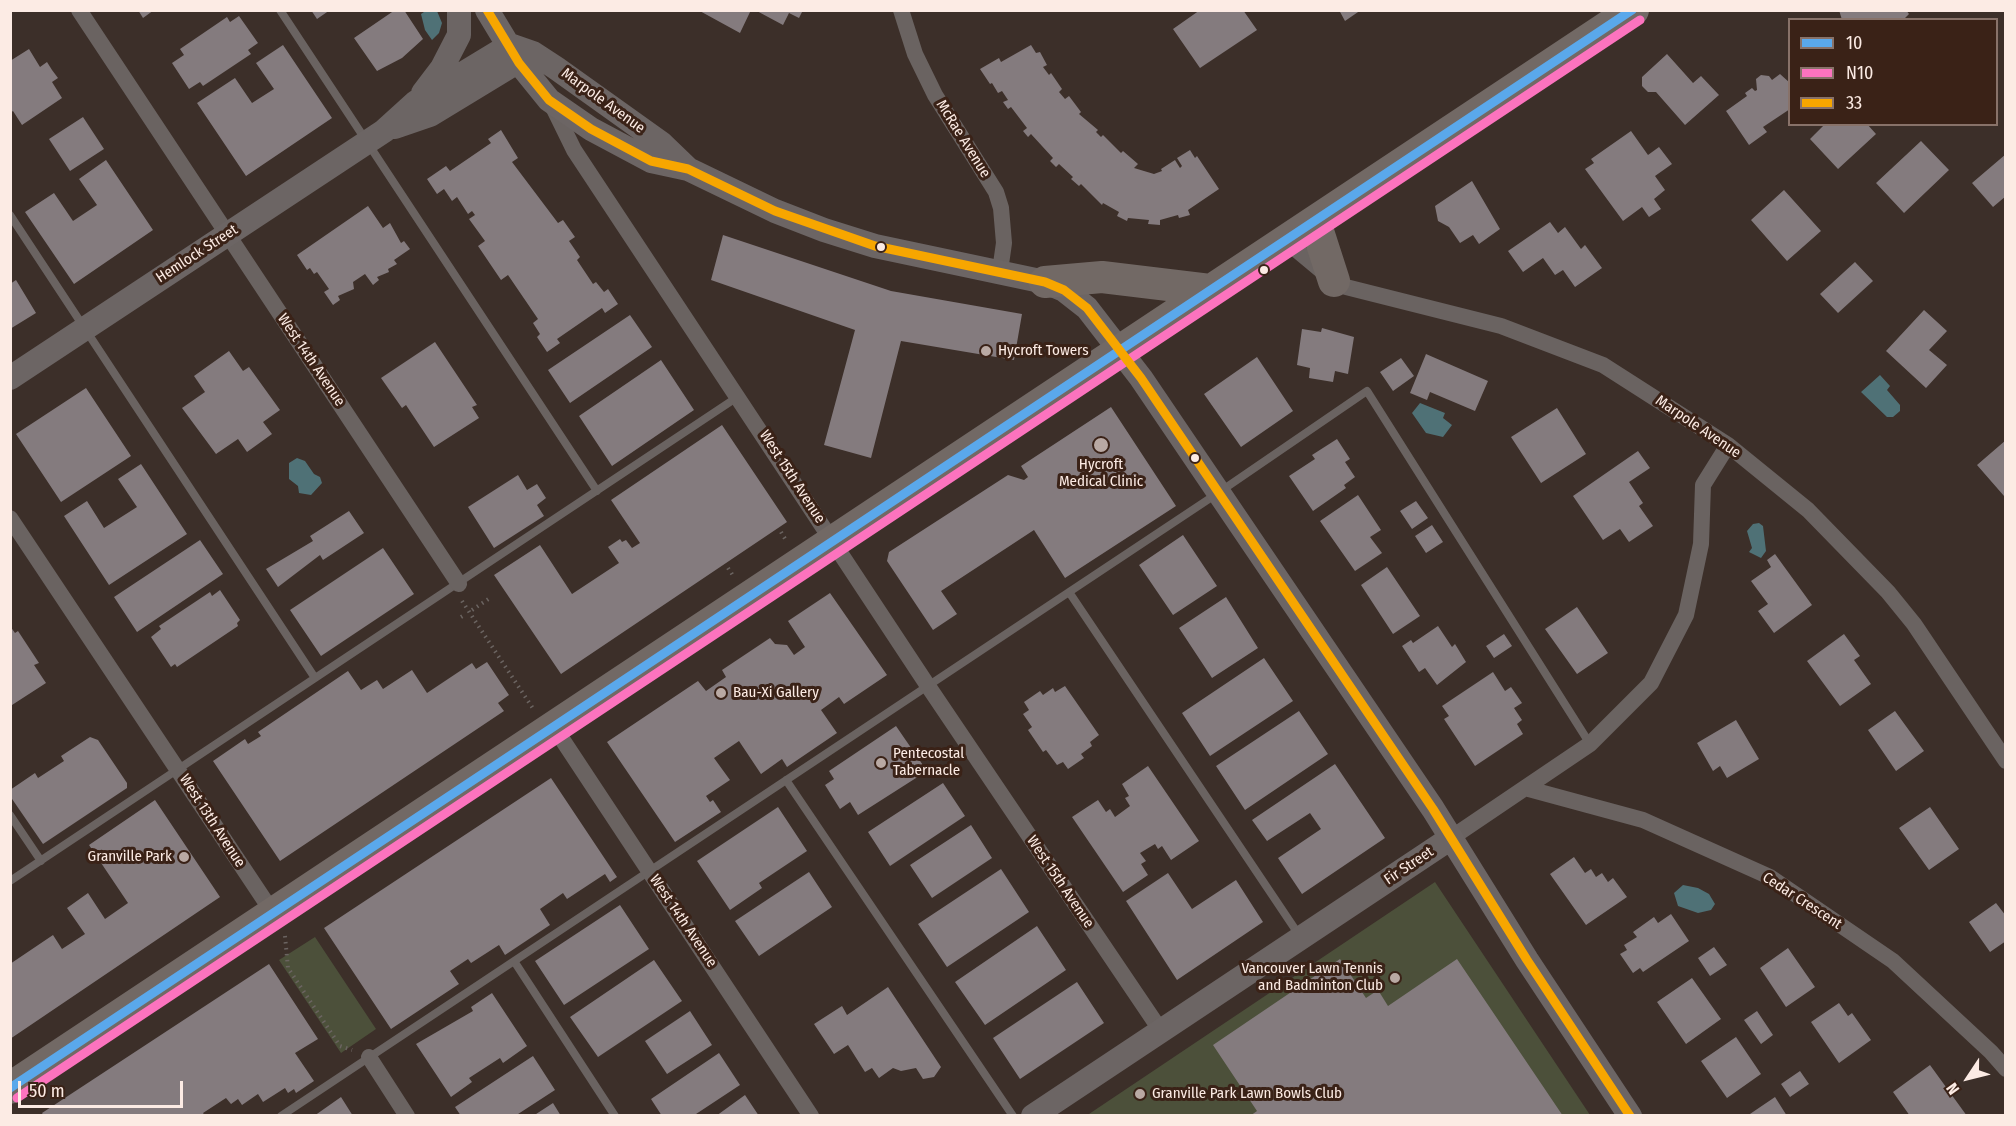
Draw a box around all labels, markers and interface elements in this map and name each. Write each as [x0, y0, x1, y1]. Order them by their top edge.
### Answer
legend [1788, 18, 1998, 126]
text: 10 [1846, 32, 1862, 54]
text: N10 [1846, 62, 1873, 84]
street label: Marpole Avenue [558, 65, 648, 137]
text: 33 [1846, 92, 1862, 114]
street label: McRae Avenue [932, 97, 994, 181]
street label: Hemlock Street [153, 221, 241, 287]
unlabelled marker [875, 241, 887, 253]
unlabelled marker [1258, 264, 1270, 276]
street label: West 14th Avenue [273, 310, 349, 410]
place label: Hycroft Towers [998, 342, 1089, 360]
marker: Hycroft Towers [979, 344, 993, 358]
street label: Marpole Avenue [1652, 392, 1744, 462]
street label: West 15th Avenue [755, 427, 829, 527]
marker: Hycroft Medical Clinic [1092, 436, 1110, 454]
unlabelled marker [1189, 452, 1201, 464]
place label: Hycroft Medical Clinic [1059, 456, 1143, 491]
place label: Bau-Xi Gallery [733, 684, 819, 702]
marker: Bau-Xi Gallery [714, 686, 728, 700]
place label: Pentecostal Tabernacle [893, 745, 964, 780]
marker: Pentecostal Tabernacle [874, 756, 888, 770]
street label: West 13th Avenue [175, 771, 249, 871]
street label: West 15th Avenue [1023, 832, 1097, 932]
street label: Fir Street [1381, 843, 1437, 889]
place label: Granville Park [88, 848, 172, 866]
marker: Granville Park [177, 850, 191, 864]
street label: Cedar Crescent [1759, 869, 1845, 933]
street label: West 14th Avenue [645, 871, 721, 971]
place label: Vancouver Lawn Tennis and Badminton Club [1241, 960, 1383, 995]
marker: Vancouver Lawn Tennis and Badminton Club [1388, 971, 1402, 985]
north arrow [1938, 1048, 1998, 1108]
scale bar [21, 1069, 186, 1107]
text: N [1942, 1079, 1963, 1098]
text: 50 m [29, 1080, 65, 1102]
place label: Granville Park Lawn Bowls Club [1152, 1085, 1342, 1103]
marker: Granville Park Lawn Bowls Club [1133, 1087, 1147, 1101]

